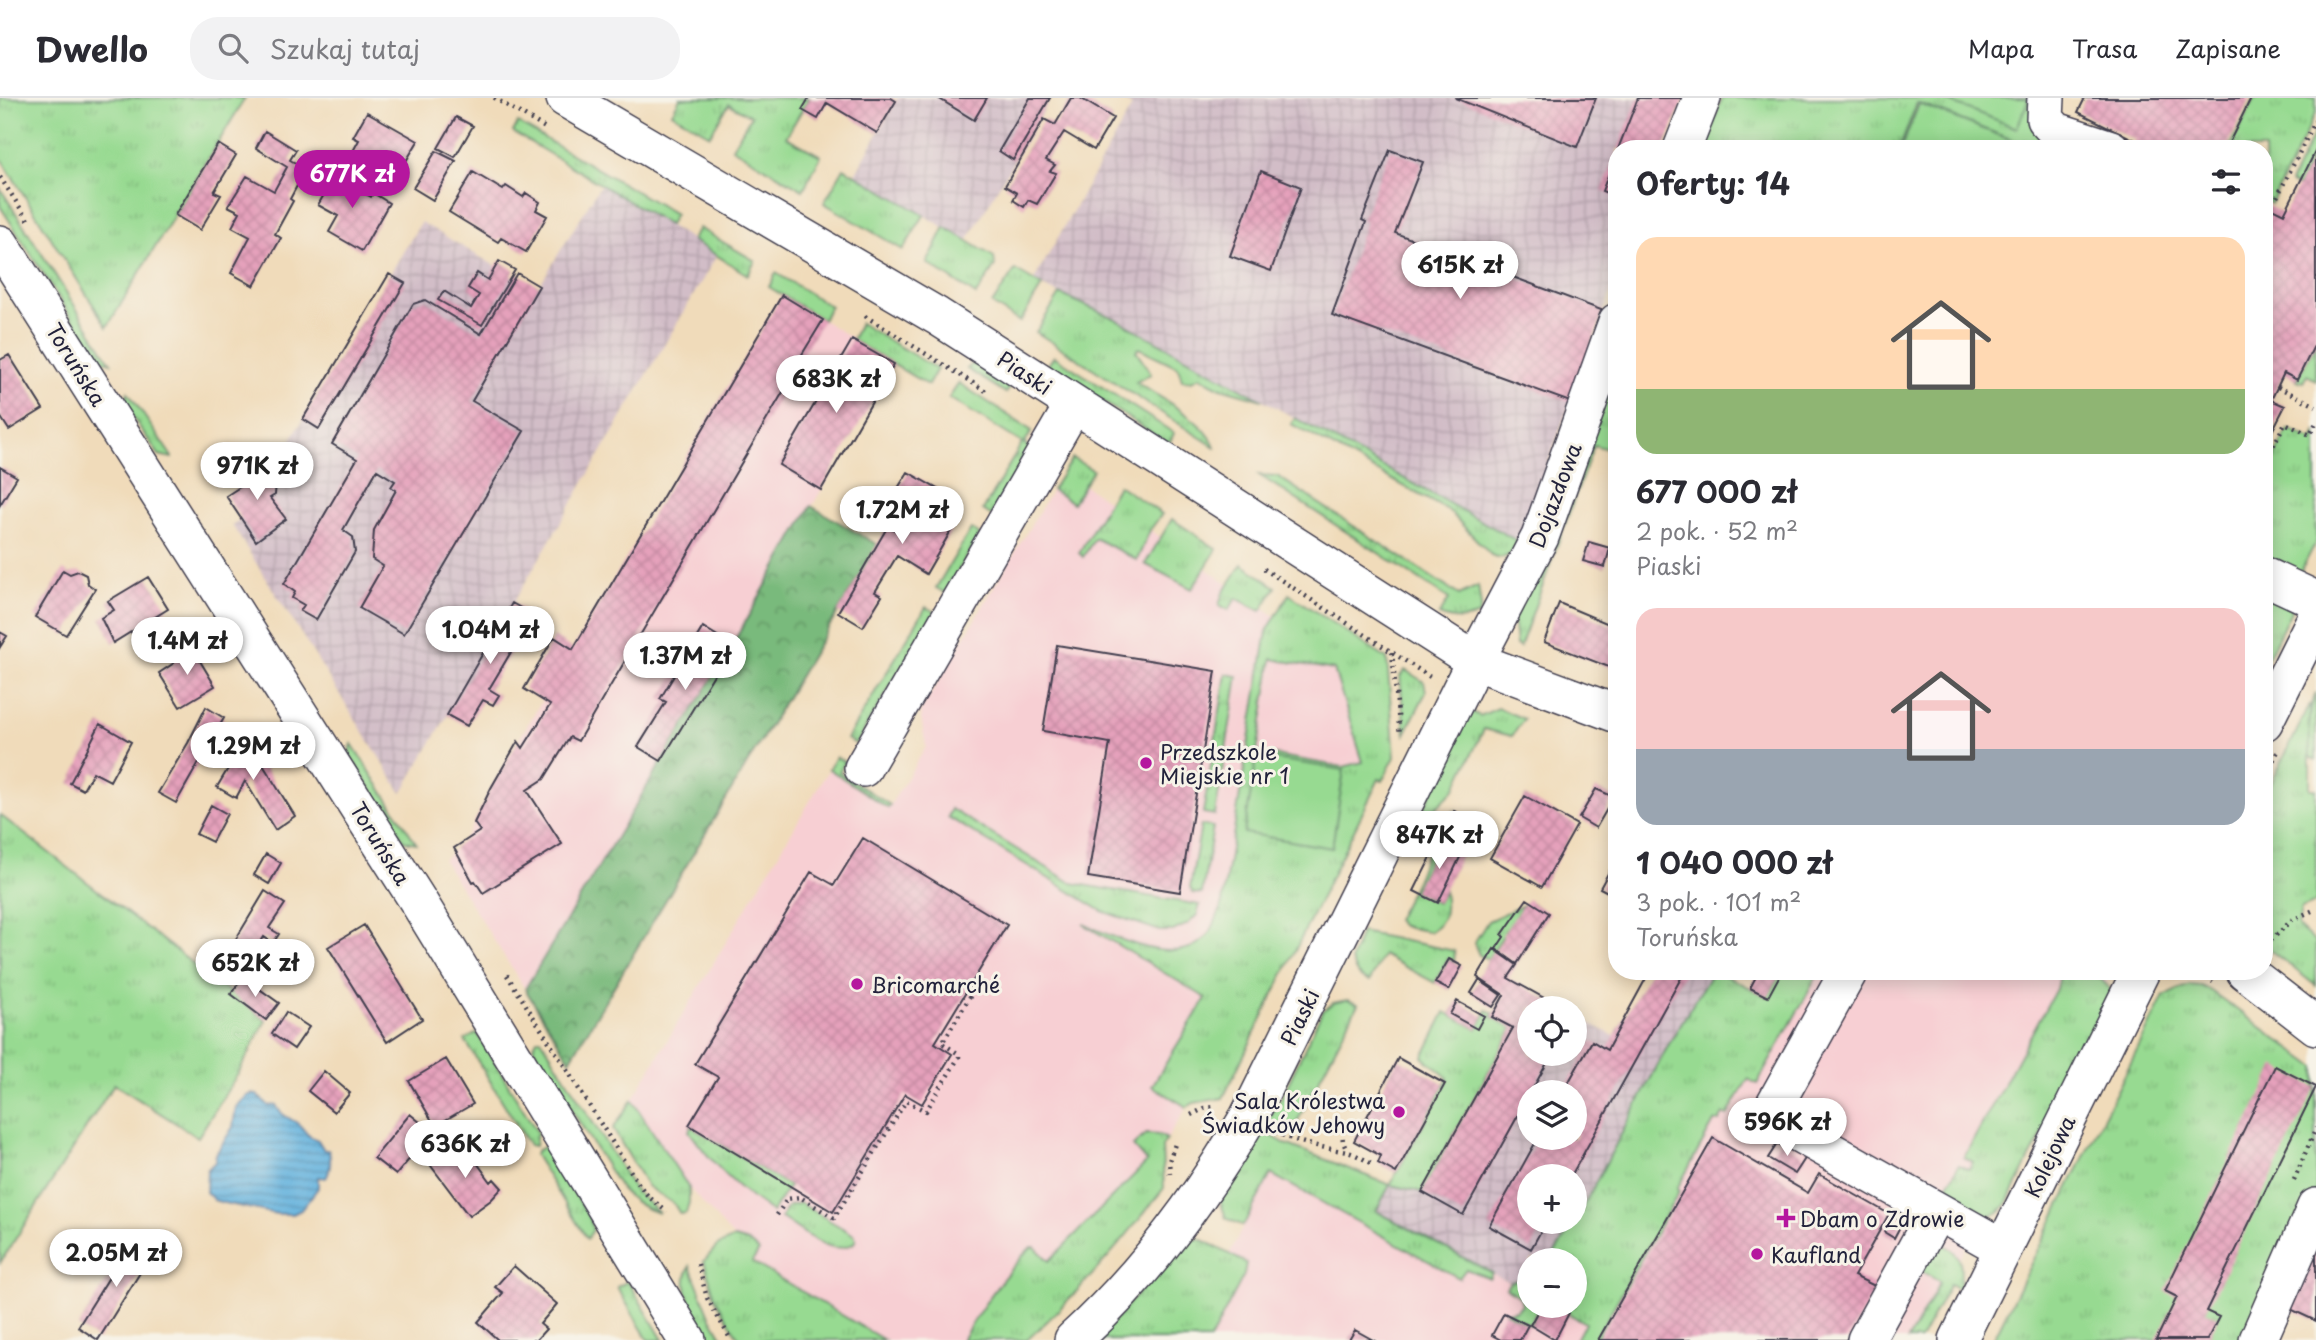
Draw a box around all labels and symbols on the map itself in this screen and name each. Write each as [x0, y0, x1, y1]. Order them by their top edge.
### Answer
pin: 677K zł [287, 150, 417, 210]
pin: 615K zł [1395, 242, 1525, 301]
street label: Toruńska [39, 316, 115, 412]
street label: Piaski [991, 342, 1059, 402]
pin: 683K zł [771, 356, 901, 415]
street label: Dojazdowa [1519, 438, 1589, 552]
pin: 971K zł [192, 442, 322, 502]
pin: 1.72M zł [830, 486, 974, 546]
pin: 1.04M zł [418, 606, 562, 666]
pin: 1.4M zł [122, 618, 252, 677]
pin: 1.37M zł [613, 632, 757, 692]
pin: 1.29M zł [181, 722, 325, 782]
place label: Przedszkole Miejskie nr 1 [1160, 735, 1289, 791]
marker: Przedszkole Miejskie nr 1 [1138, 755, 1154, 771]
street label: Toruńska [343, 795, 419, 891]
pin: 847K zł [1374, 812, 1504, 871]
pin: 652K zł [190, 940, 320, 999]
place label: Bricomarché [871, 968, 1000, 1000]
marker: Bricomarché [849, 976, 865, 992]
street label: Piaski [1272, 983, 1326, 1051]
place label: Sala Królestwa Świadków Jehowy [1202, 1084, 1385, 1140]
pin: 596K zł [1722, 1098, 1852, 1158]
marker: Sala Królestwa Świadków Jehowy [1391, 1104, 1407, 1120]
street label: Kolejowa [2015, 1109, 2083, 1203]
pin: 636K zł [400, 1121, 530, 1180]
place label: Dbam o Zdrowie [1800, 1202, 1964, 1234]
marker: Dbam o Zdrowie [1778, 1210, 1794, 1226]
pin: 2.05M zł [44, 1230, 188, 1289]
place label: Kaufland [1771, 1238, 1861, 1270]
marker: Kaufland [1749, 1246, 1765, 1262]

